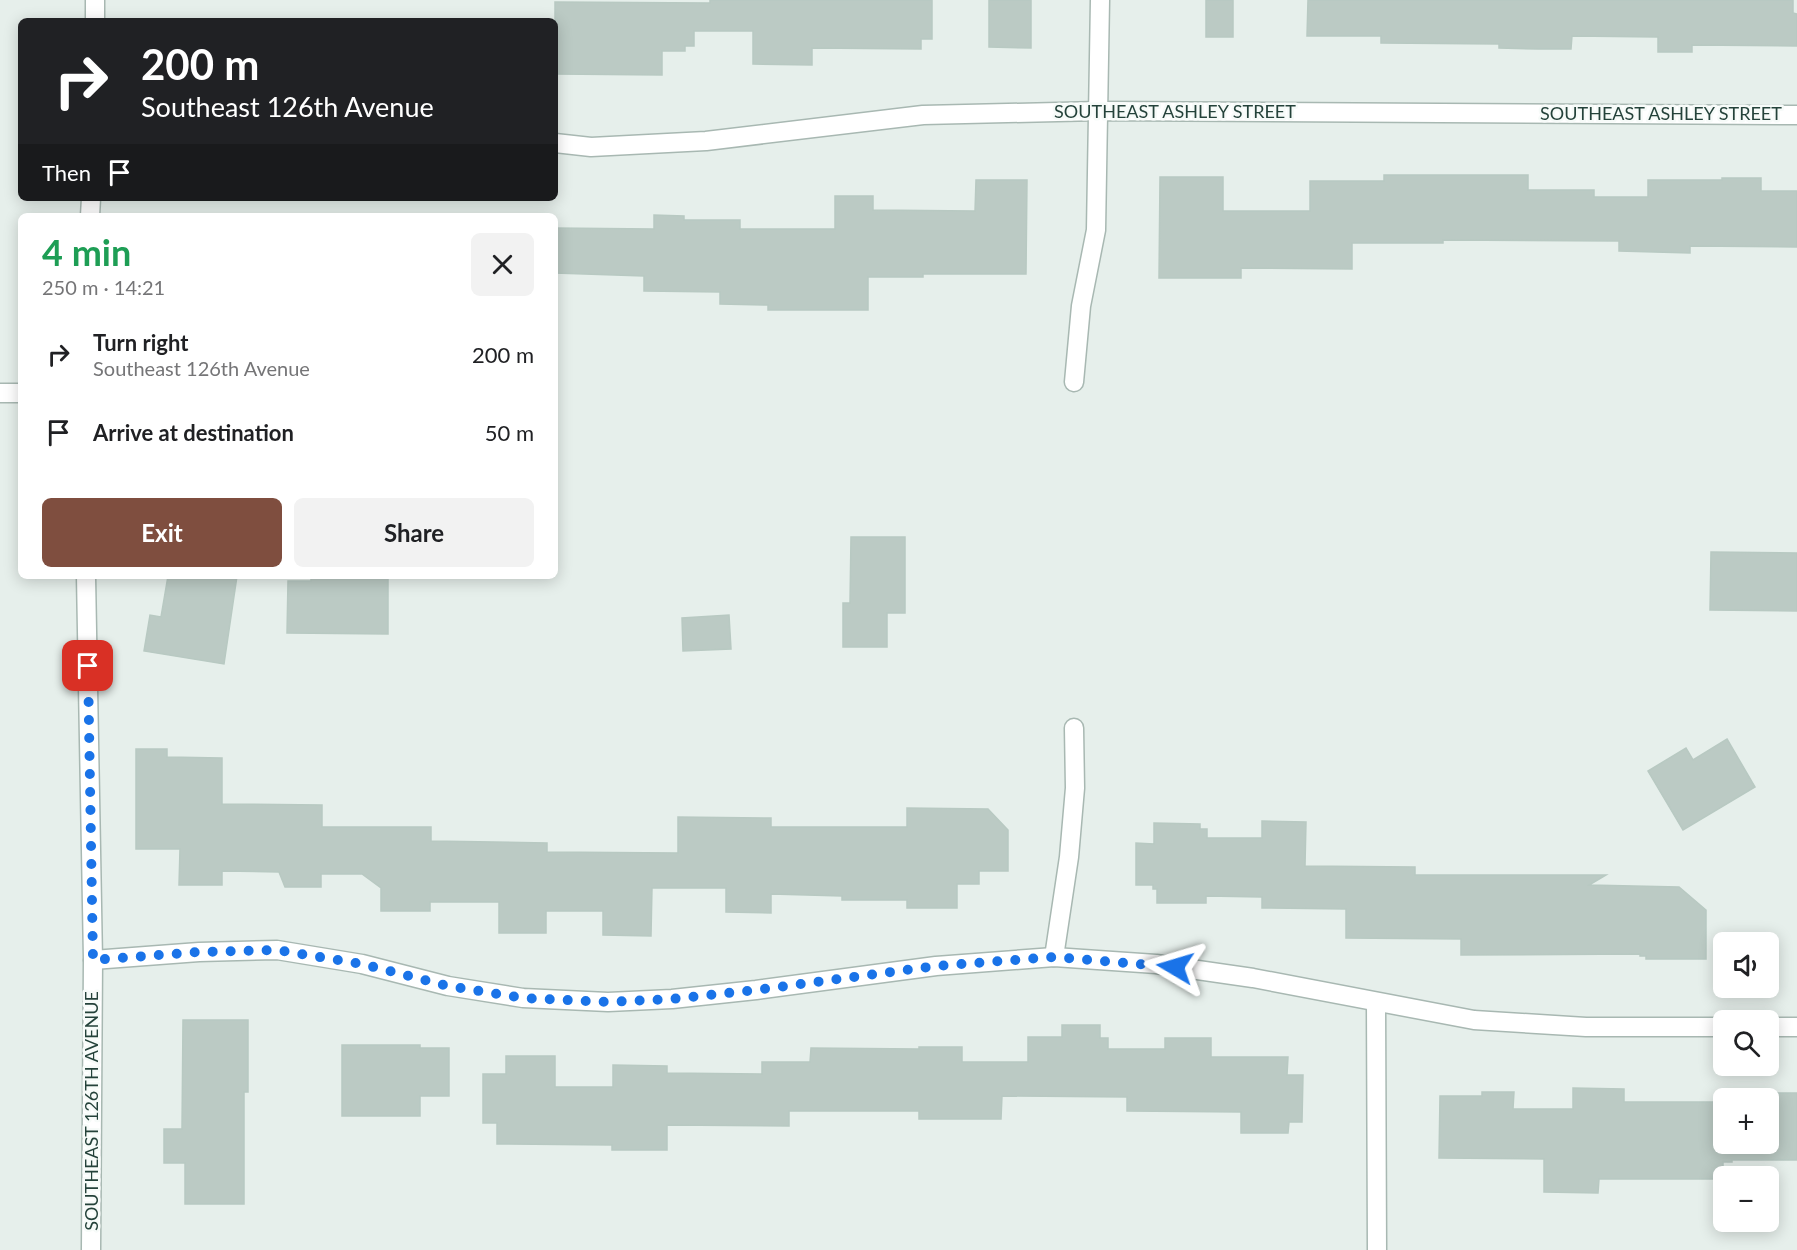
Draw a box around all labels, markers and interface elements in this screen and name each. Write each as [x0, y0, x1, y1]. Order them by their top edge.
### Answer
text: 200 m [141, 39, 259, 89]
icon: right [42, 42, 120, 120]
text: Southeast 126th Avenue [141, 90, 434, 123]
street label: SOUTHEAST ASHLEY STREET [1054, 100, 1296, 122]
street label: SOUTHEAST ASHLEY STREET [1540, 102, 1782, 124]
icon: arrive [103, 156, 136, 189]
text: Then [42, 159, 91, 186]
text: 4 min [42, 230, 131, 274]
button: close [471, 233, 534, 296]
text: 250 m · 14:21 [42, 275, 165, 299]
text: Turn right [93, 329, 188, 356]
icon: right [42, 338, 75, 371]
text: 200 m [472, 341, 534, 368]
text: Southeast 126th Avenue [93, 356, 310, 380]
icon: arrive [42, 416, 75, 449]
text: Arrive at destination [93, 419, 294, 446]
text: 50 m [485, 419, 534, 446]
button: Exit [42, 498, 282, 567]
button: Share [294, 498, 534, 567]
pin [62, 640, 113, 691]
icon: arrive [71, 649, 104, 682]
map controls [1713, 932, 1779, 1232]
button: sound [1713, 932, 1779, 998]
position arrow [1143, 935, 1207, 999]
street label: SOUTHEAST 126TH AVENUE [80, 991, 102, 1231]
button: search [1713, 1010, 1779, 1076]
button: + [1713, 1088, 1779, 1154]
button: − [1713, 1166, 1779, 1232]

